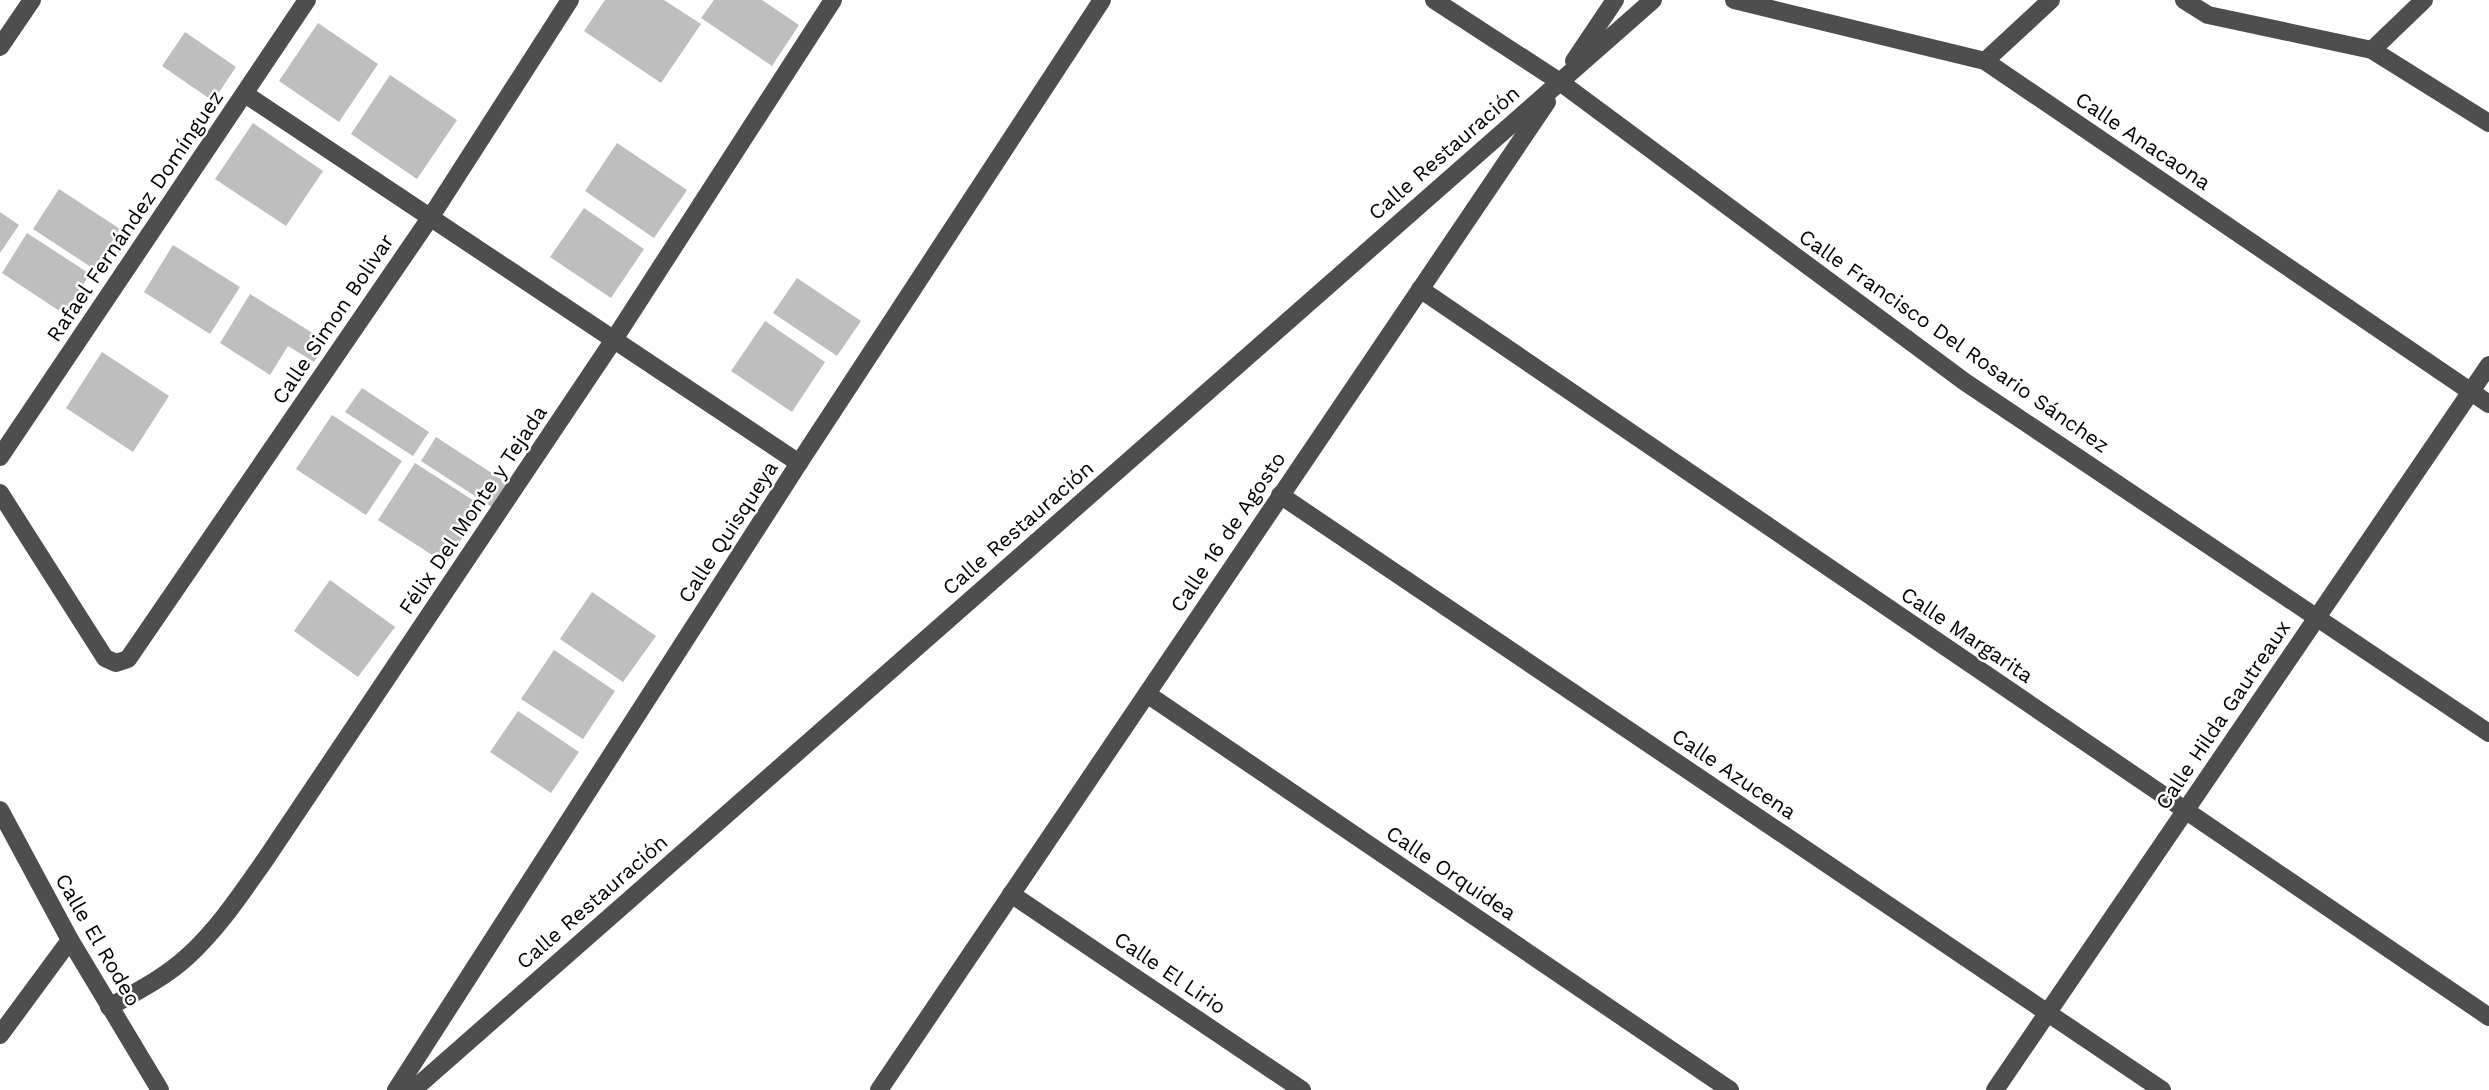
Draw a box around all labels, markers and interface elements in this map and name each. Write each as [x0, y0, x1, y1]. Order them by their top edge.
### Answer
street label: Calle Restauración [1363, 80, 1524, 225]
street label: Rafael Fernández Domínguez [41, 85, 228, 346]
street label: Calle Anacaona [2071, 86, 2216, 195]
street label: Calle Francisco Del Rosario Sánchez [1794, 223, 2114, 458]
street label: Calle Simon Bolivar [266, 229, 399, 408]
street label: Félix Del Monte y Tejada [393, 400, 552, 619]
street label: Calle 16 de Agosto [1165, 447, 1290, 617]
street label: Calle Restauración [937, 455, 1098, 600]
street label: Calle Quisqueya [672, 456, 783, 607]
street label: Calle Margarita [1896, 581, 2038, 688]
street label: Calle Hilda Gautreaux [2150, 615, 2295, 814]
street label: Calle Azucena [1667, 723, 1801, 824]
street label: Calle Orquidea [1382, 820, 1521, 925]
street label: Calle Restauración [511, 829, 672, 974]
street label: Calle El Rodeo [50, 869, 146, 1010]
street label: Calle El Lirio [1110, 926, 1231, 1019]

